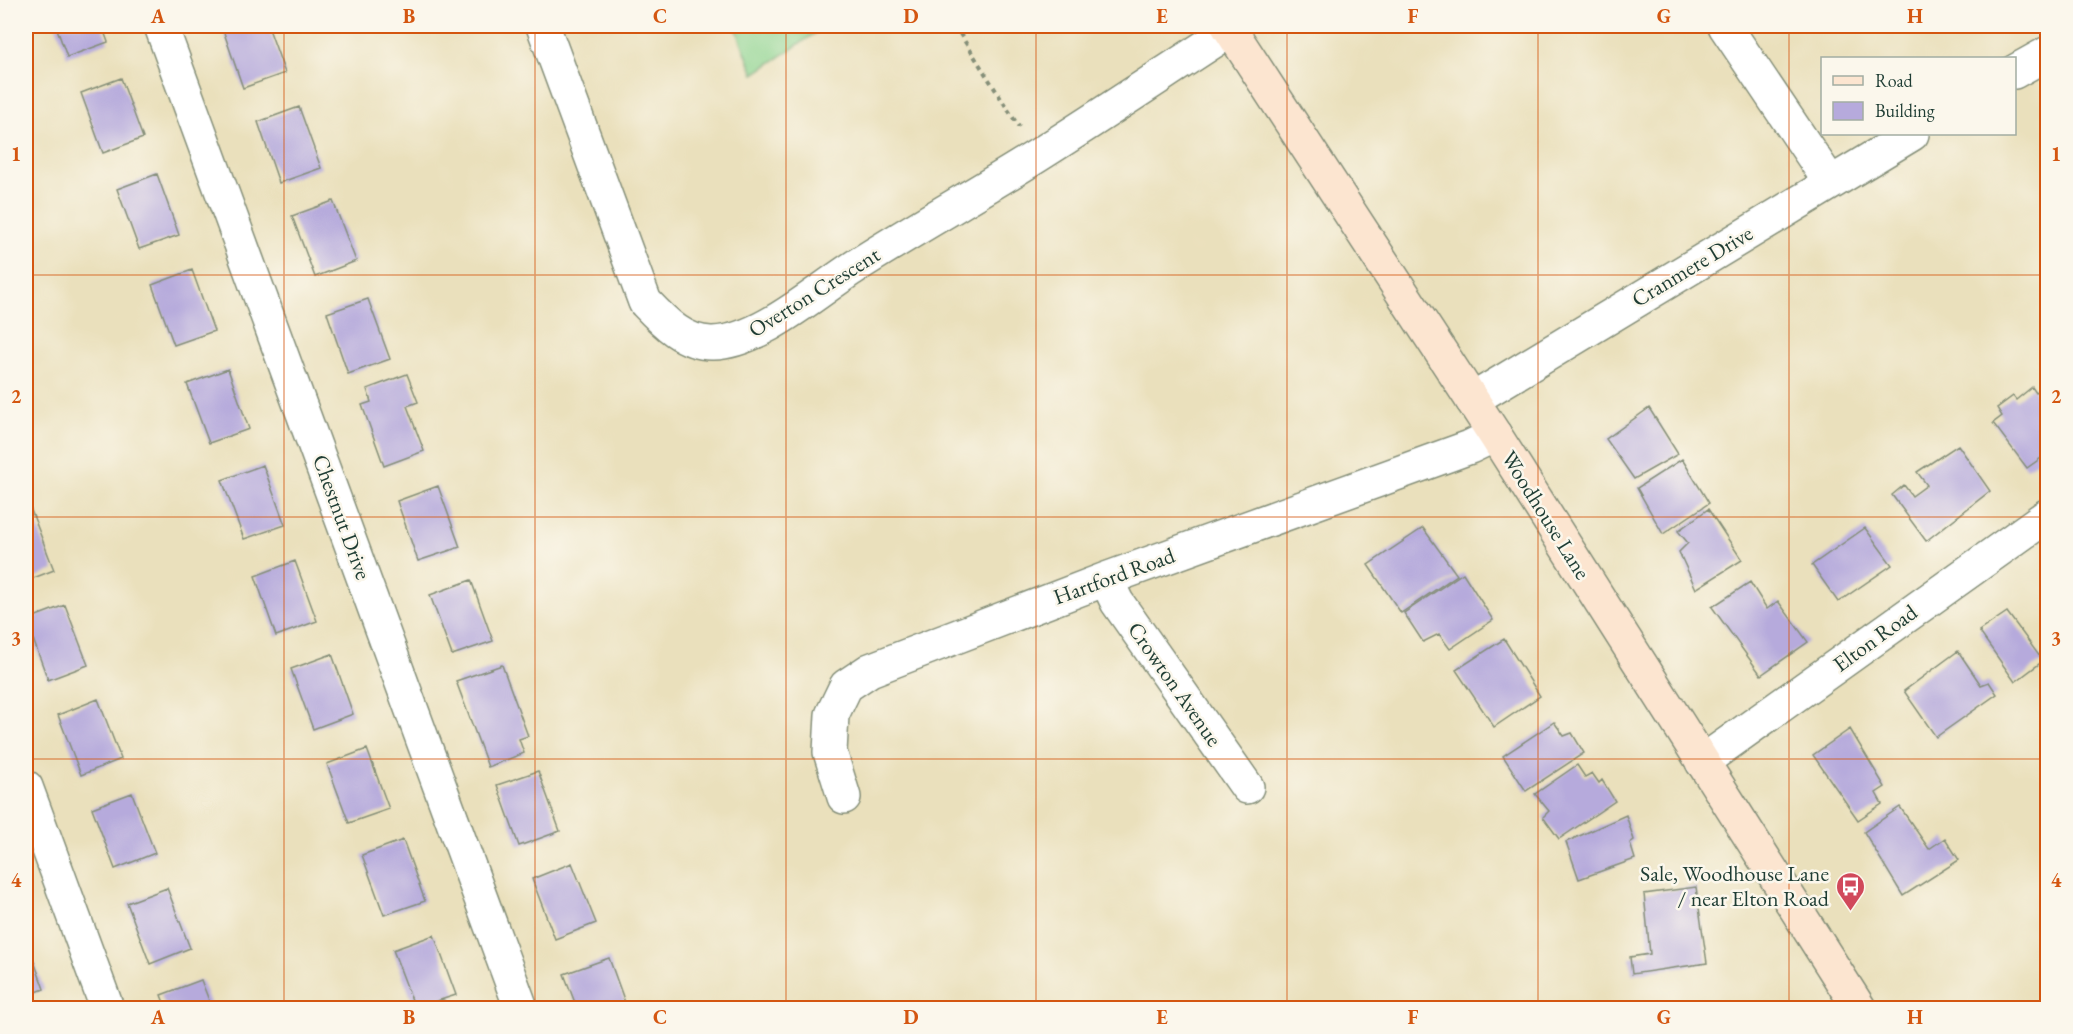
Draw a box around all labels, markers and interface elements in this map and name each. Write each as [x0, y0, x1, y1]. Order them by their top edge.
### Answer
text: A [150, 3, 166, 29]
text: B [403, 3, 415, 29]
text: C [653, 3, 667, 29]
text: D [903, 3, 919, 29]
text: E [1156, 3, 1168, 29]
text: F [1408, 3, 1419, 29]
text: G [1657, 3, 1671, 29]
text: H [1907, 3, 1923, 29]
legend [1821, 57, 2016, 135]
text: Road [1875, 69, 1914, 92]
text: Building [1875, 99, 1935, 122]
text: 1 [11, 141, 21, 167]
text: 1 [2051, 141, 2061, 167]
street label: Cranmere Drive [1626, 218, 1758, 314]
street label: Overton Crescent [743, 240, 885, 344]
text: 2 [11, 383, 22, 409]
text: 2 [2051, 383, 2062, 409]
street label: Woodhouse Lane [1495, 445, 1597, 585]
street label: Chestnut Drive [306, 450, 378, 584]
street label: Hartford Road [1049, 540, 1179, 611]
street label: Elton Road [1827, 597, 1924, 678]
street label: Crowton Avenue [1121, 616, 1229, 752]
text: 3 [11, 625, 21, 651]
text: 3 [2051, 625, 2061, 651]
place label: Sale, Woodhouse Lane / near Elton Road [1640, 859, 1830, 913]
text: 4 [11, 867, 22, 893]
text: 4 [2051, 867, 2062, 893]
bus stop icon: Sale, Woodhouse Lane / near Elton Road [1834, 870, 1866, 912]
text: A [150, 1004, 166, 1030]
text: B [403, 1004, 415, 1030]
text: C [653, 1004, 667, 1030]
text: D [903, 1004, 919, 1030]
text: E [1156, 1004, 1168, 1030]
text: F [1408, 1004, 1419, 1030]
text: G [1657, 1004, 1671, 1030]
text: H [1907, 1004, 1923, 1030]

